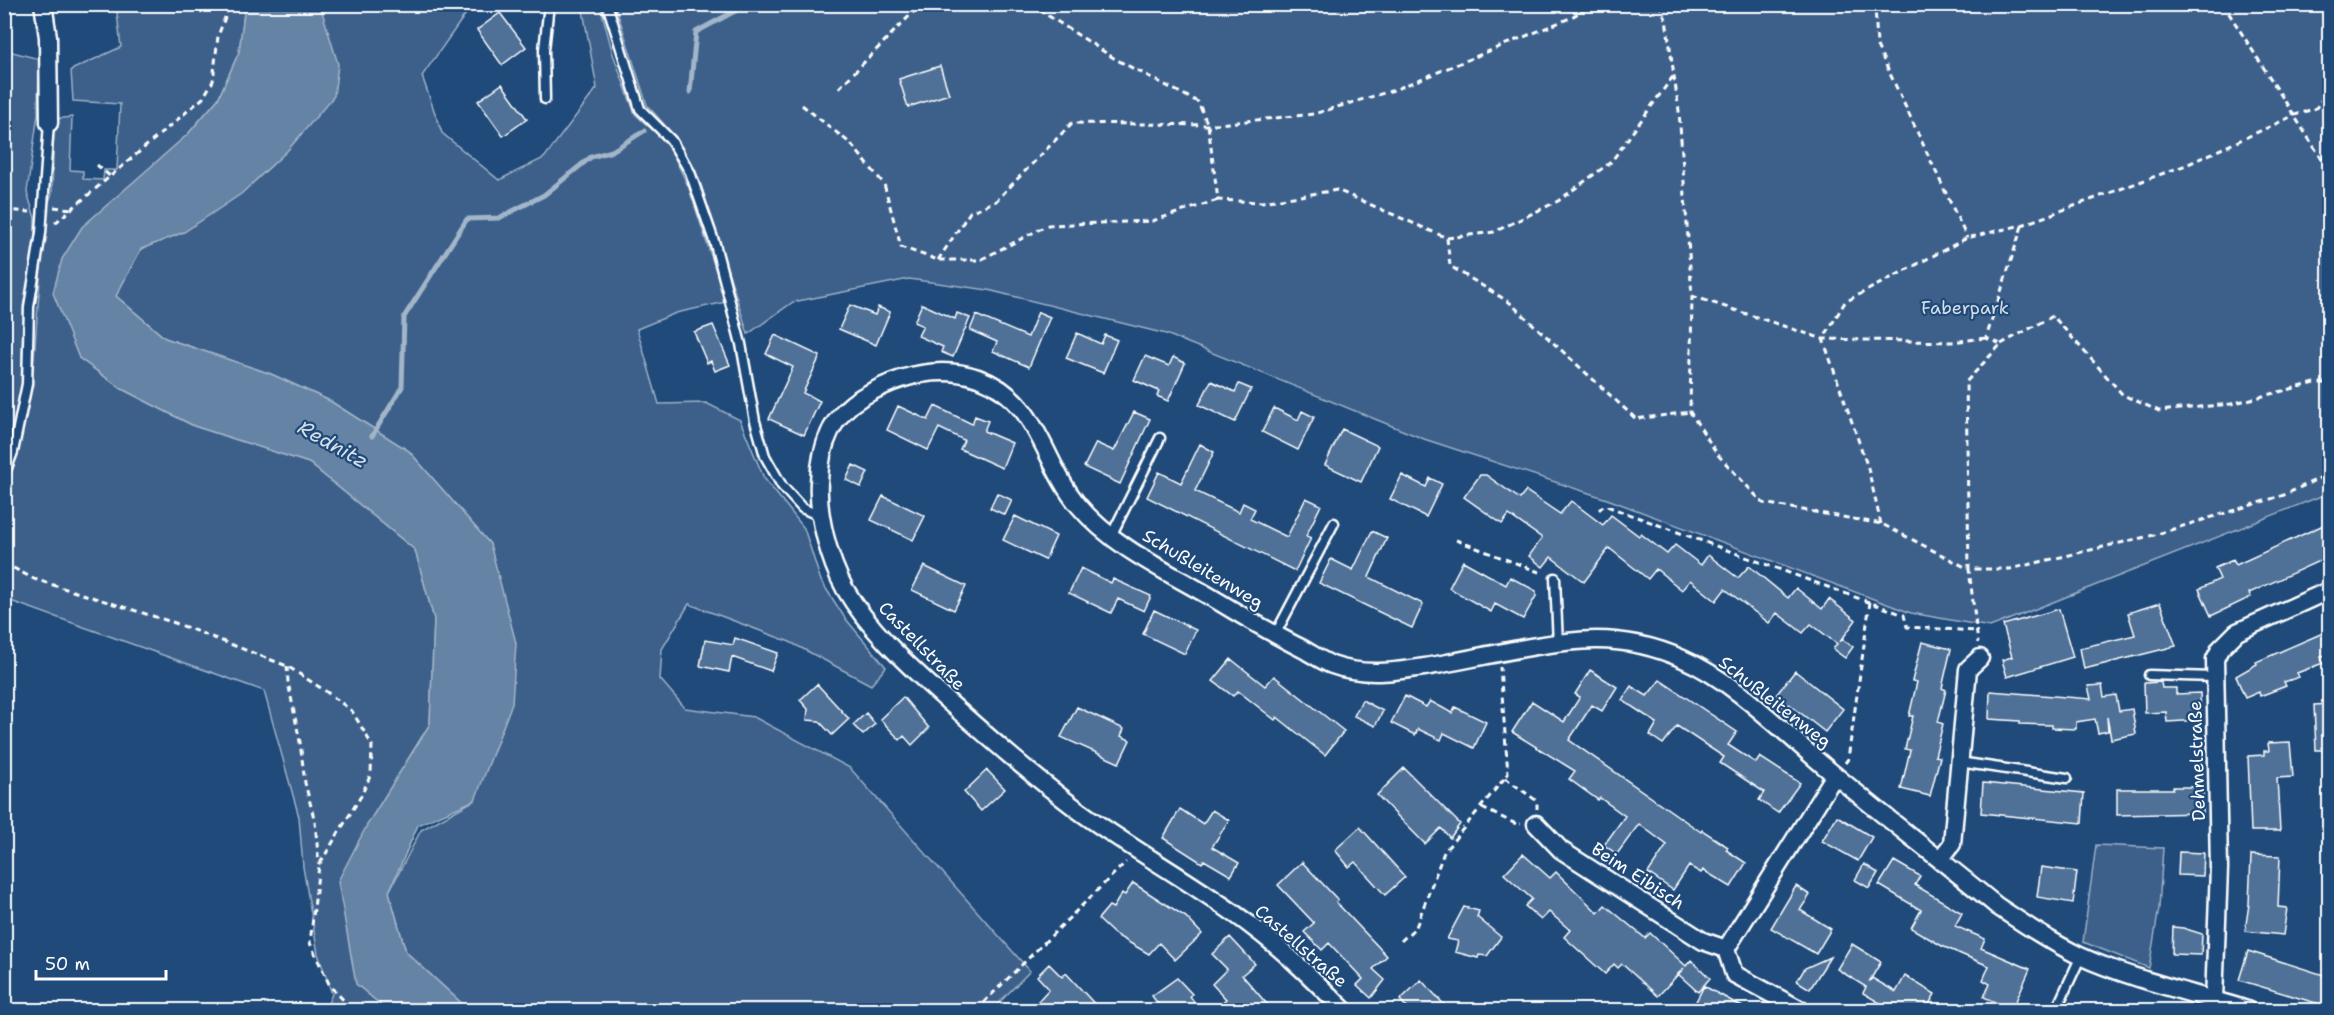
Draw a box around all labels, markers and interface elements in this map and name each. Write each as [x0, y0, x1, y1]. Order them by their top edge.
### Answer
park label: Faberpark [1921, 296, 2009, 320]
water label: Rednitz [293, 414, 373, 474]
street label: Schußleitenweg [1138, 523, 1268, 615]
street label: Castellstraße [873, 596, 971, 696]
street label: Schußleitenweg [1714, 650, 1836, 754]
street label: Dehmelstraße [2183, 700, 2211, 822]
street label: Beim Eibisch [1587, 837, 1689, 915]
street label: Castellstraße [1250, 899, 1352, 993]
scale bar [36, 943, 166, 981]
text: 50 m [45, 952, 90, 976]

